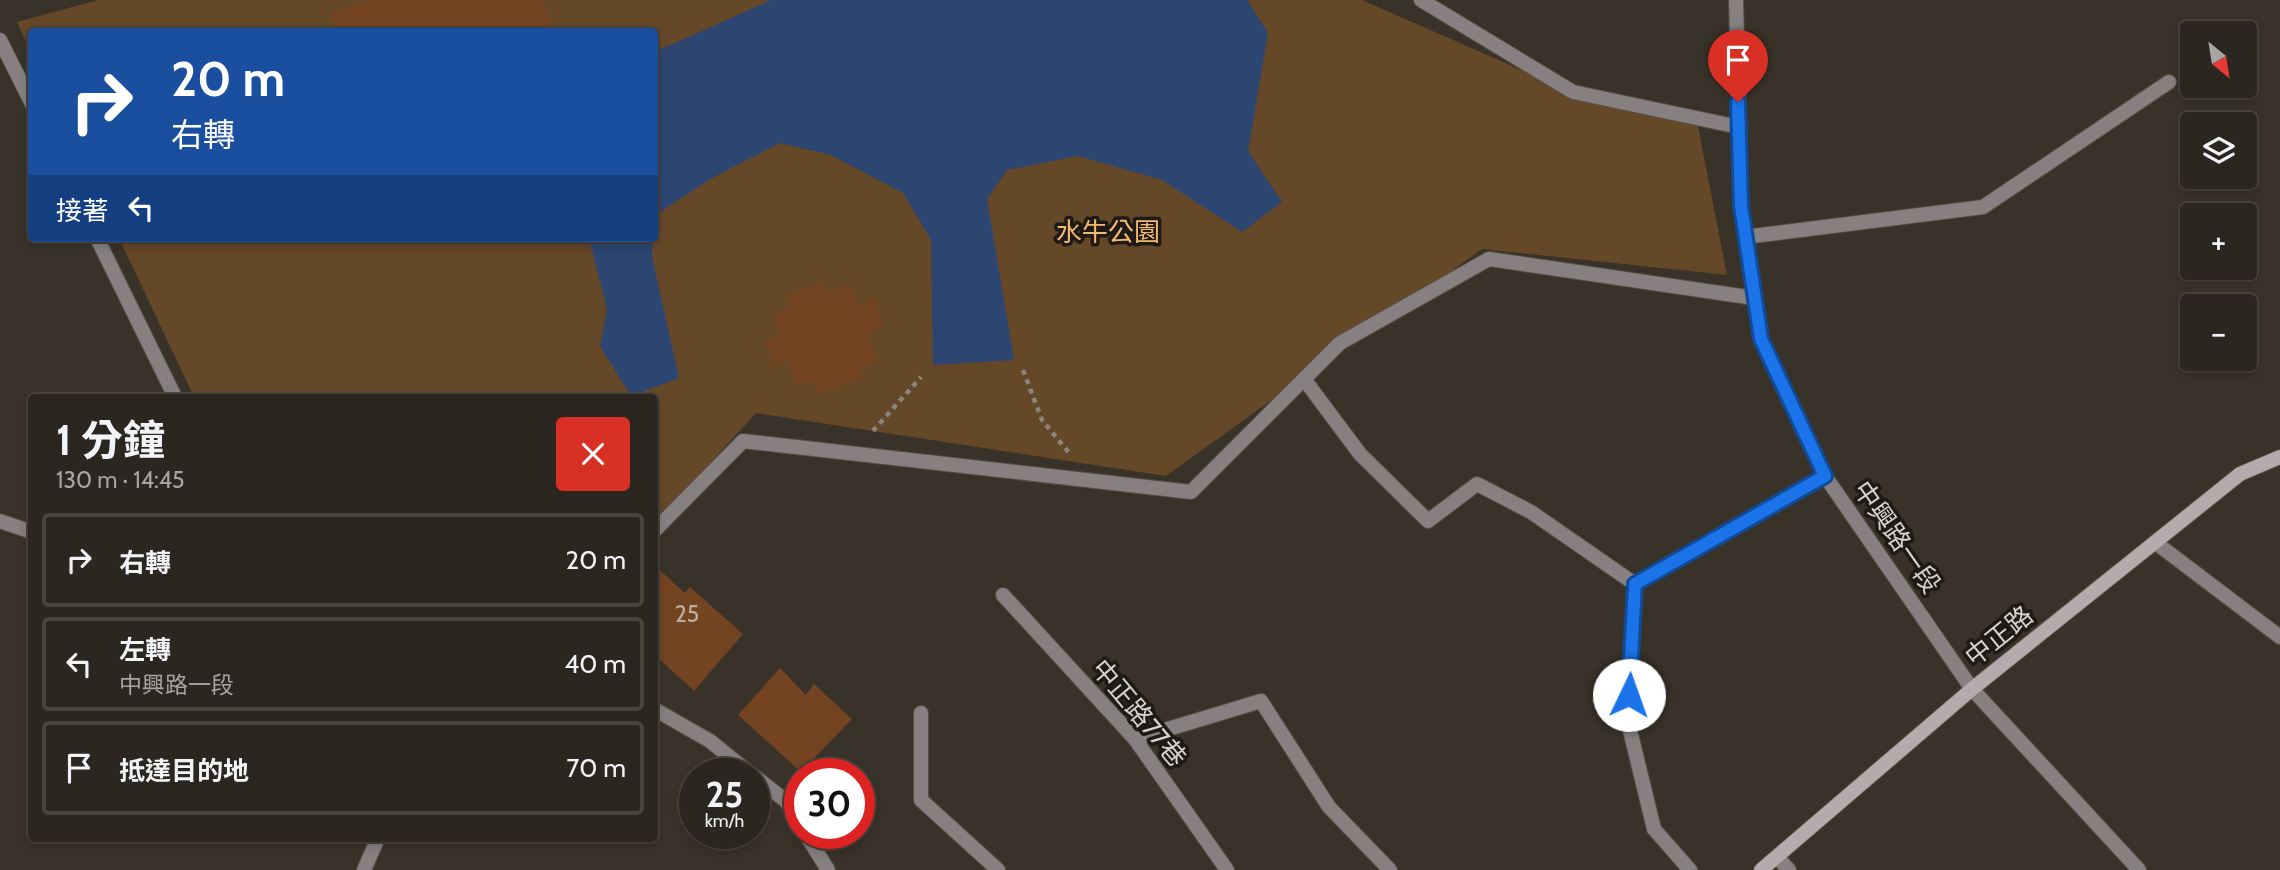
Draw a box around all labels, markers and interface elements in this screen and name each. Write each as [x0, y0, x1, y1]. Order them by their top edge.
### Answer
north arrow [2180, 21, 2258, 98]
map controls [2180, 21, 2257, 371]
pin [1708, 30, 1768, 102]
icon: arrive [1719, 41, 1757, 79]
text: 20 m [171, 49, 285, 108]
icon: right [56, 56, 147, 147]
button: layers [2180, 112, 2257, 189]
text: 右轉 [171, 115, 235, 154]
icon: left [122, 189, 160, 227]
text: 接著 [56, 195, 108, 227]
button: + [2180, 203, 2257, 280]
park label: 水牛公園 [1056, 216, 1160, 248]
button: − [2180, 294, 2257, 371]
text: 1 分鐘 [56, 414, 165, 466]
button: close [556, 417, 630, 491]
text: 130 m · 14:45 [56, 466, 184, 494]
street label: 中興路一段 [1847, 475, 1947, 599]
icon: right [60, 541, 98, 579]
text: 20 m [566, 544, 626, 576]
text: 右轉 [119, 547, 171, 579]
street label: 中正路 [1959, 599, 2039, 673]
house number: 25 [675, 600, 699, 628]
text: 左轉 [119, 634, 171, 666]
icon: left [60, 645, 98, 683]
text: 40 m [564, 648, 626, 680]
street label: 中正路77巷 [1085, 653, 1193, 773]
position arrow [1592, 658, 1666, 732]
text: 中興路一段 [119, 671, 234, 699]
icon: arrive [60, 749, 98, 787]
text: 70 m [566, 752, 626, 784]
text: 抵達目的地 [119, 755, 249, 787]
speed limit sign: 30 [784, 758, 875, 849]
text: 25 [706, 773, 743, 816]
text: km/h [705, 810, 744, 832]

